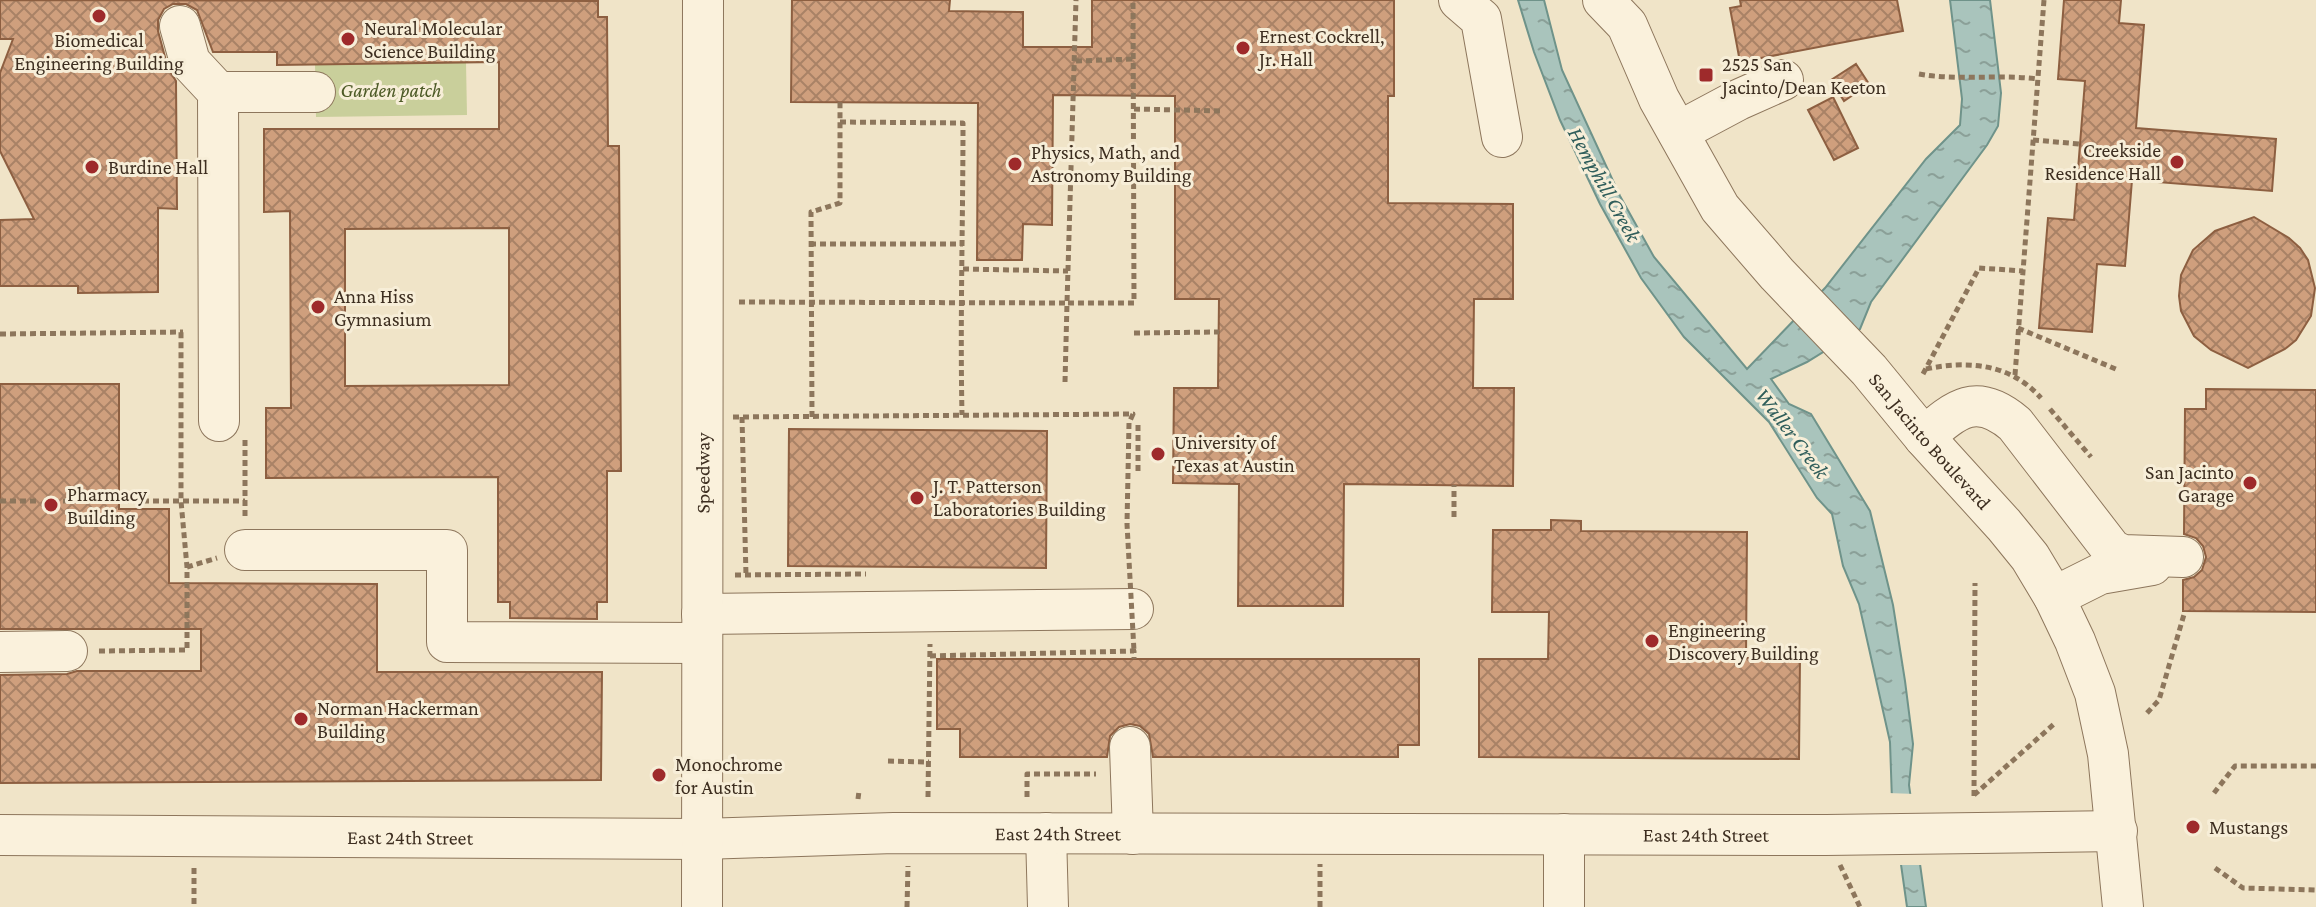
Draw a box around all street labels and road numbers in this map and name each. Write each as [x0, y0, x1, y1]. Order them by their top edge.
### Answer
street label: San Jacinto Boulevard [1865, 368, 1996, 514]
street label: Speedway [691, 432, 715, 513]
street label: East 24th Street [995, 822, 1121, 844]
street label: East 24th Street [1643, 824, 1769, 846]
street label: East 24th Street [347, 826, 473, 849]

